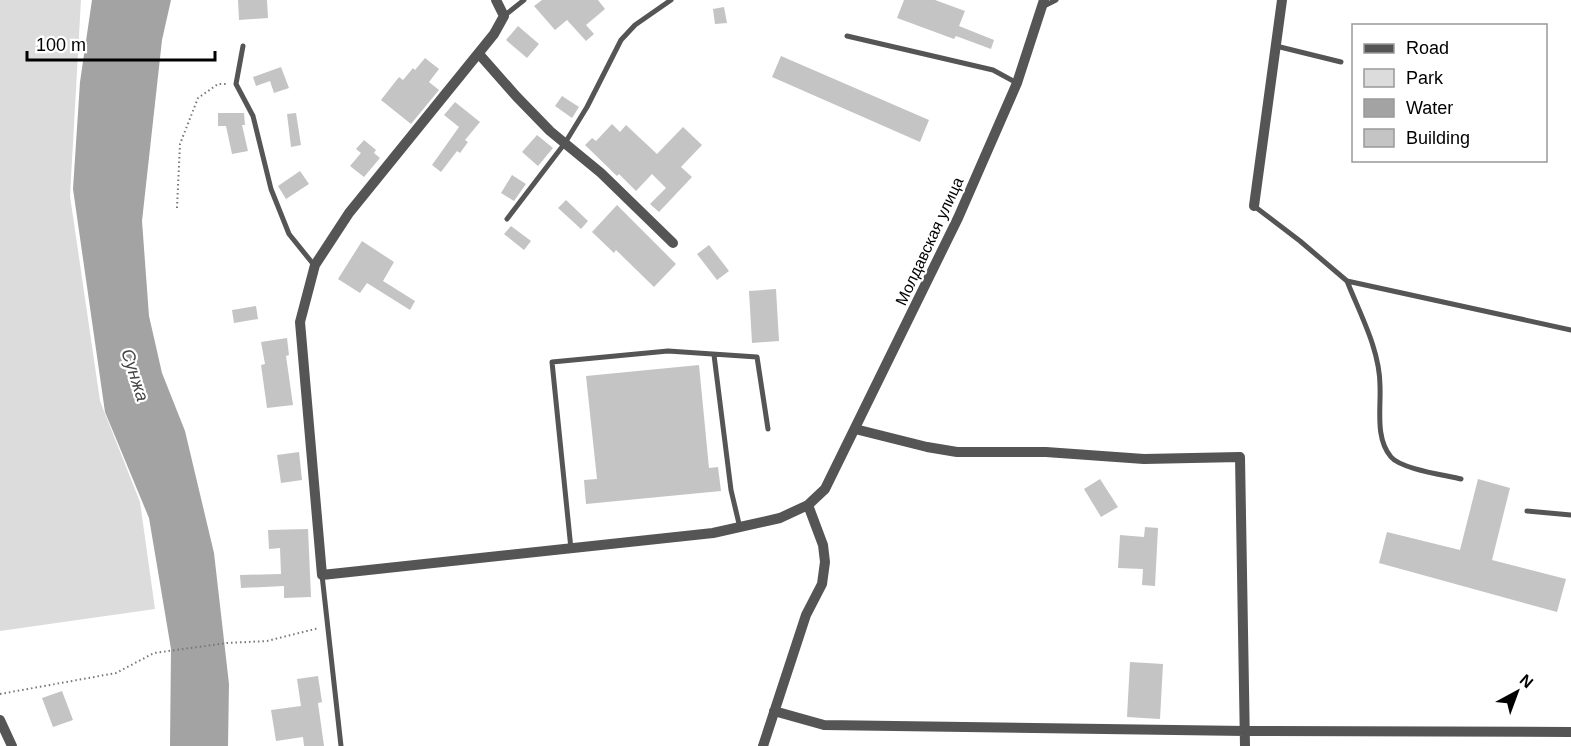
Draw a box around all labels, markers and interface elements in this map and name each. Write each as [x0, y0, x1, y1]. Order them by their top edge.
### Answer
scale bar [27, 24, 214, 62]
legend [1352, 24, 1547, 162]
text: 100 m [36, 35, 86, 55]
text: Road [1406, 38, 1449, 58]
text: Park [1406, 68, 1444, 88]
text: Water [1406, 98, 1453, 118]
text: Building [1406, 128, 1470, 148]
street label: Молдавская улица [892, 174, 967, 308]
water label: Сунжа [117, 346, 153, 404]
north arrow [1487, 662, 1547, 722]
text: N [1517, 671, 1536, 691]

